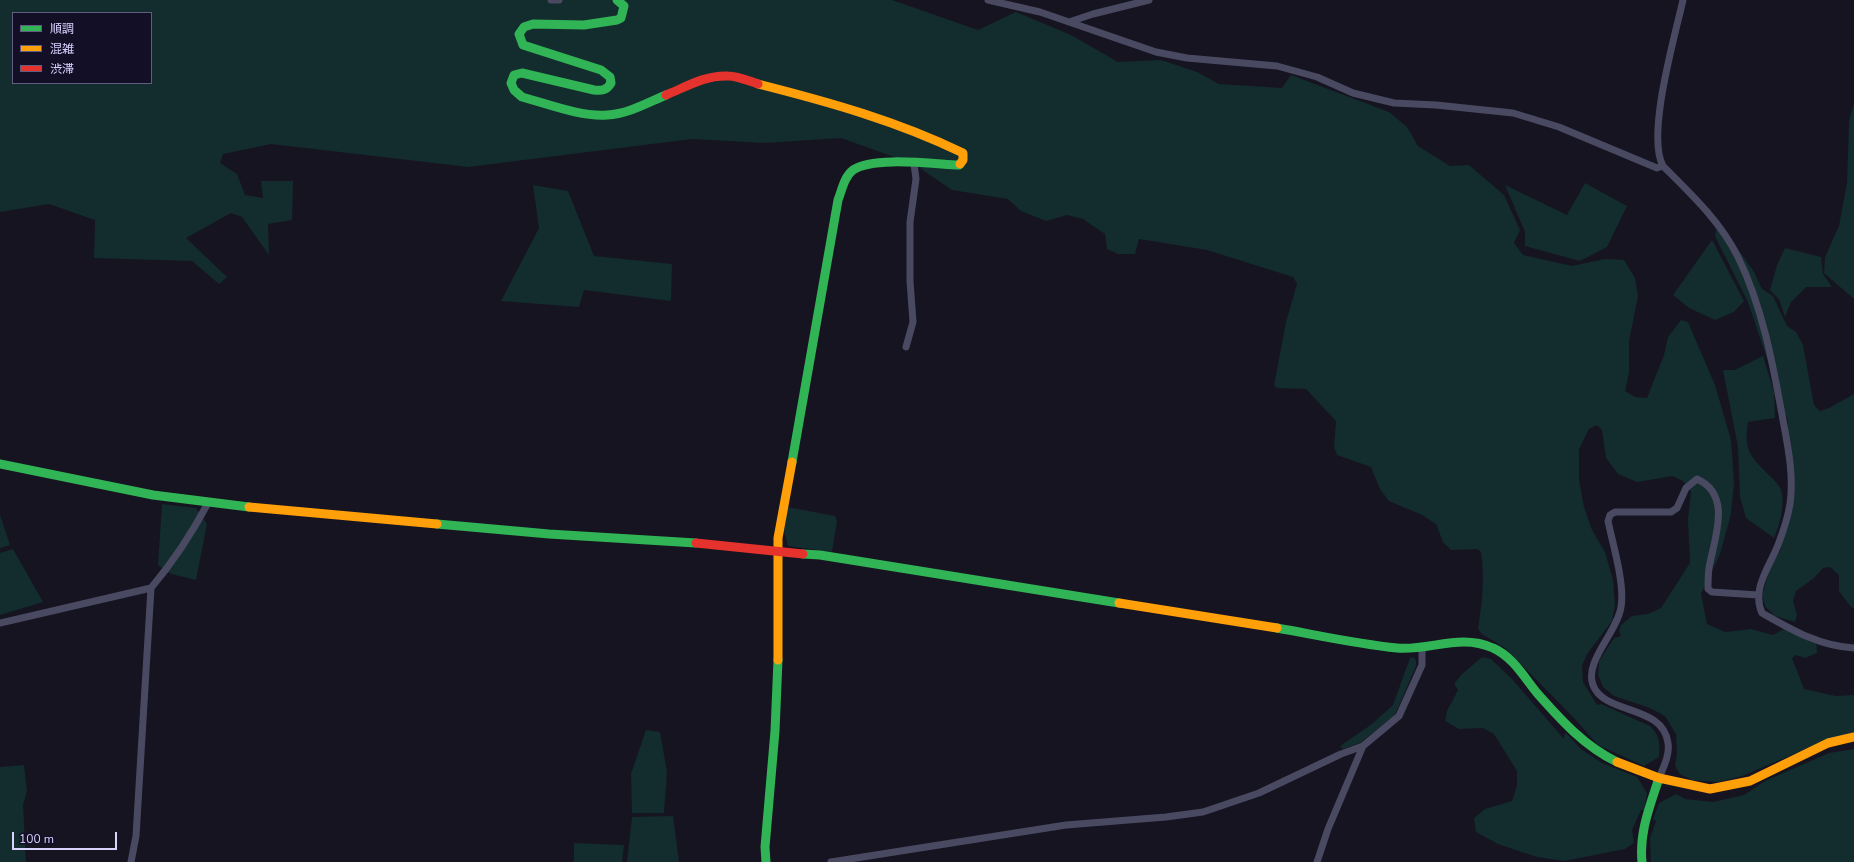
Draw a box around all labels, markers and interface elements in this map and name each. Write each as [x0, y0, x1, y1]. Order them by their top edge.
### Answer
legend [12, 12, 152, 84]
text: 順調 [50, 21, 74, 37]
text: 混雑 [50, 41, 74, 57]
text: 渋滞 [50, 61, 74, 77]
scale bar [14, 824, 119, 850]
text: 100 m [19, 831, 54, 847]

